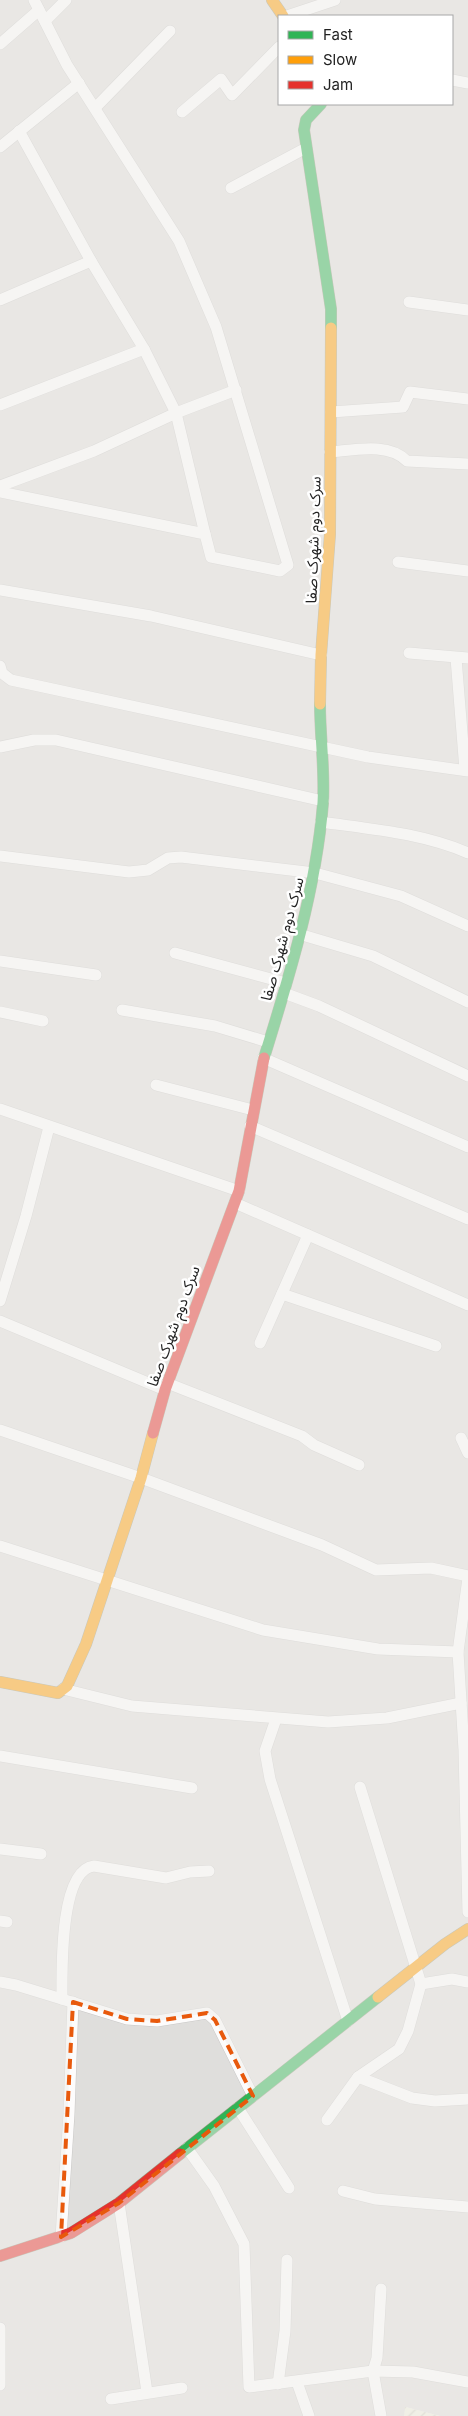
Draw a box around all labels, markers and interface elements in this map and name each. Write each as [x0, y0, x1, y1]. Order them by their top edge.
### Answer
legend [278, 15, 453, 105]
text: Fast [323, 25, 353, 44]
text: Slow [323, 50, 357, 69]
text: Jam [323, 75, 353, 94]
street label: سرک دوم شهرک صفا [301, 476, 327, 604]
street label: سرک دوم شهرک صفا [256, 875, 310, 1003]
street label: سرک دوم شهرک صفا [142, 1263, 206, 1390]

